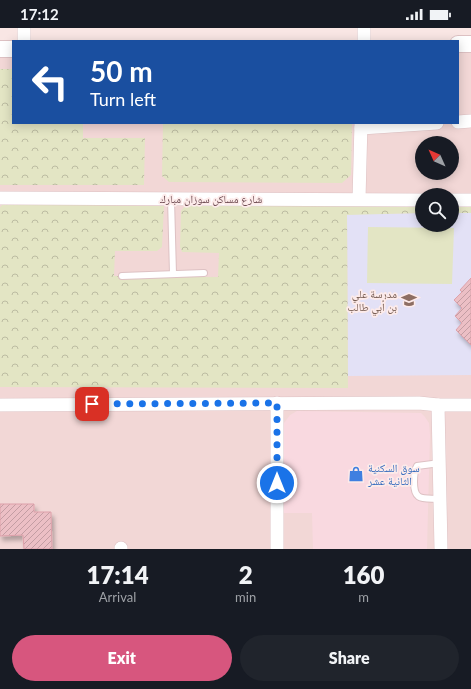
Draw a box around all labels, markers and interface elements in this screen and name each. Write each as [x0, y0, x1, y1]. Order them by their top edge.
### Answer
text: 17:12 [20, 5, 59, 23]
text: 50 m [90, 54, 153, 88]
icon: left [24, 56, 76, 108]
text: Turn left [90, 88, 156, 110]
north arrow [415, 136, 459, 180]
map controls [415, 136, 459, 232]
button: search [415, 188, 459, 232]
street label: شارع مساكن سوزان مبارك [160, 192, 262, 206]
place label: مدرسة علي بن أبي طالب [347, 287, 397, 316]
school or university icon: مدرسة علي بن أبي طالب [400, 291, 418, 309]
pin [75, 387, 109, 421]
icon: arrive [81, 393, 103, 415]
place label: سوق السكنية الثانية عشر [367, 461, 420, 487]
position arrow [256, 462, 298, 504]
shop icon: سوق السكنية الثانية عشر [347, 465, 365, 483]
text: 17:14 [87, 560, 149, 589]
text: 2 [239, 560, 253, 589]
text: 160 [343, 560, 384, 589]
text: Arrival [99, 589, 136, 605]
text: min [235, 589, 256, 605]
text: m [358, 589, 369, 605]
button: Exit [12, 635, 232, 681]
button: Share [240, 635, 459, 681]

